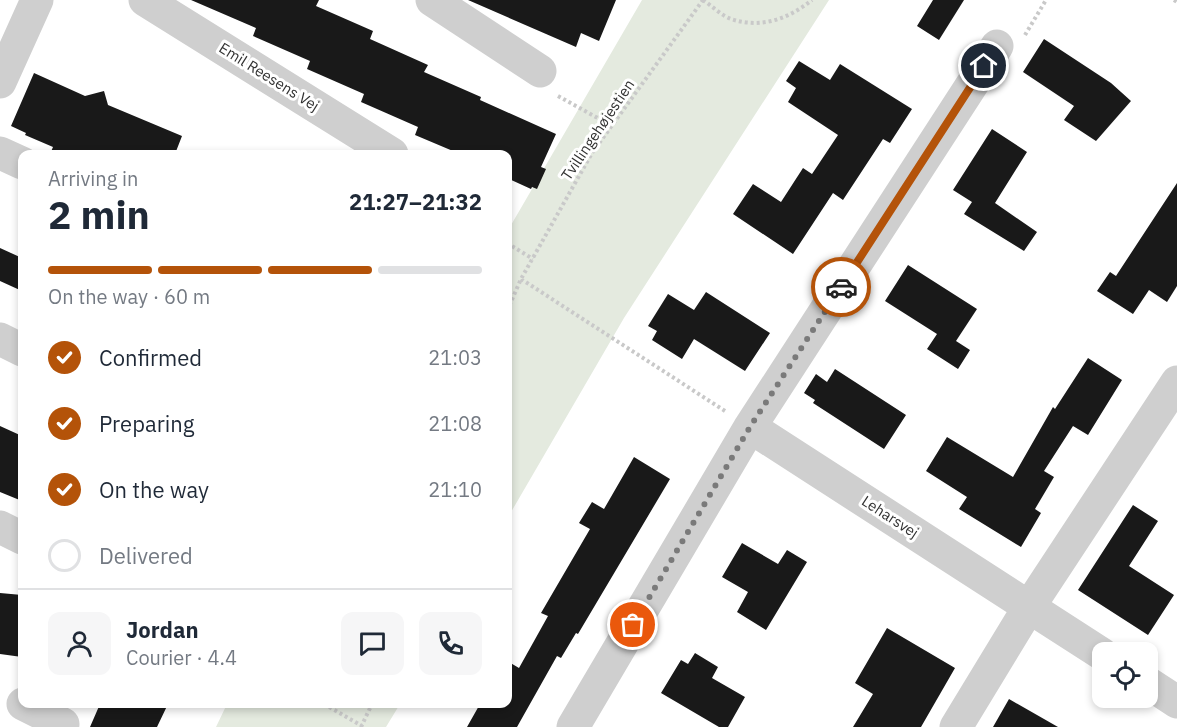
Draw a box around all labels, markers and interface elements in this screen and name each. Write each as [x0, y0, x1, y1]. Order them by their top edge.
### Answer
street label: Emil Reesens Vej [216, 38, 323, 115]
pin [958, 40, 1009, 91]
icon: home [967, 49, 1000, 82]
street label: Tvillingehøjestien [557, 76, 638, 184]
text: Arriving in [48, 165, 138, 192]
text: 21:27–21:32 [349, 187, 482, 216]
text: 2 min [48, 189, 150, 240]
courier [811, 257, 871, 317]
icon: car [825, 271, 858, 304]
text: On the way · 60 m [48, 283, 210, 310]
icon: check [48, 341, 81, 374]
text: Confirmed [99, 343, 202, 372]
text: 21:03 [428, 344, 482, 371]
icon: check [48, 407, 81, 440]
text: Preparing [99, 409, 194, 438]
text: 21:08 [428, 410, 482, 437]
icon: check [48, 473, 81, 506]
text: On the way [99, 475, 209, 504]
text: 21:10 [428, 476, 482, 503]
street label: Leharsvej [858, 491, 922, 542]
text: Delivered [99, 541, 193, 570]
pin [607, 599, 658, 650]
icon: bag [616, 608, 649, 641]
button: person [48, 612, 111, 675]
button: chat [341, 612, 404, 675]
button: phone [419, 612, 482, 675]
text: Jordan [126, 615, 199, 644]
map controls [1092, 642, 1158, 708]
button: locate [1092, 642, 1158, 708]
text: Courier · 4.4 [126, 644, 237, 671]

